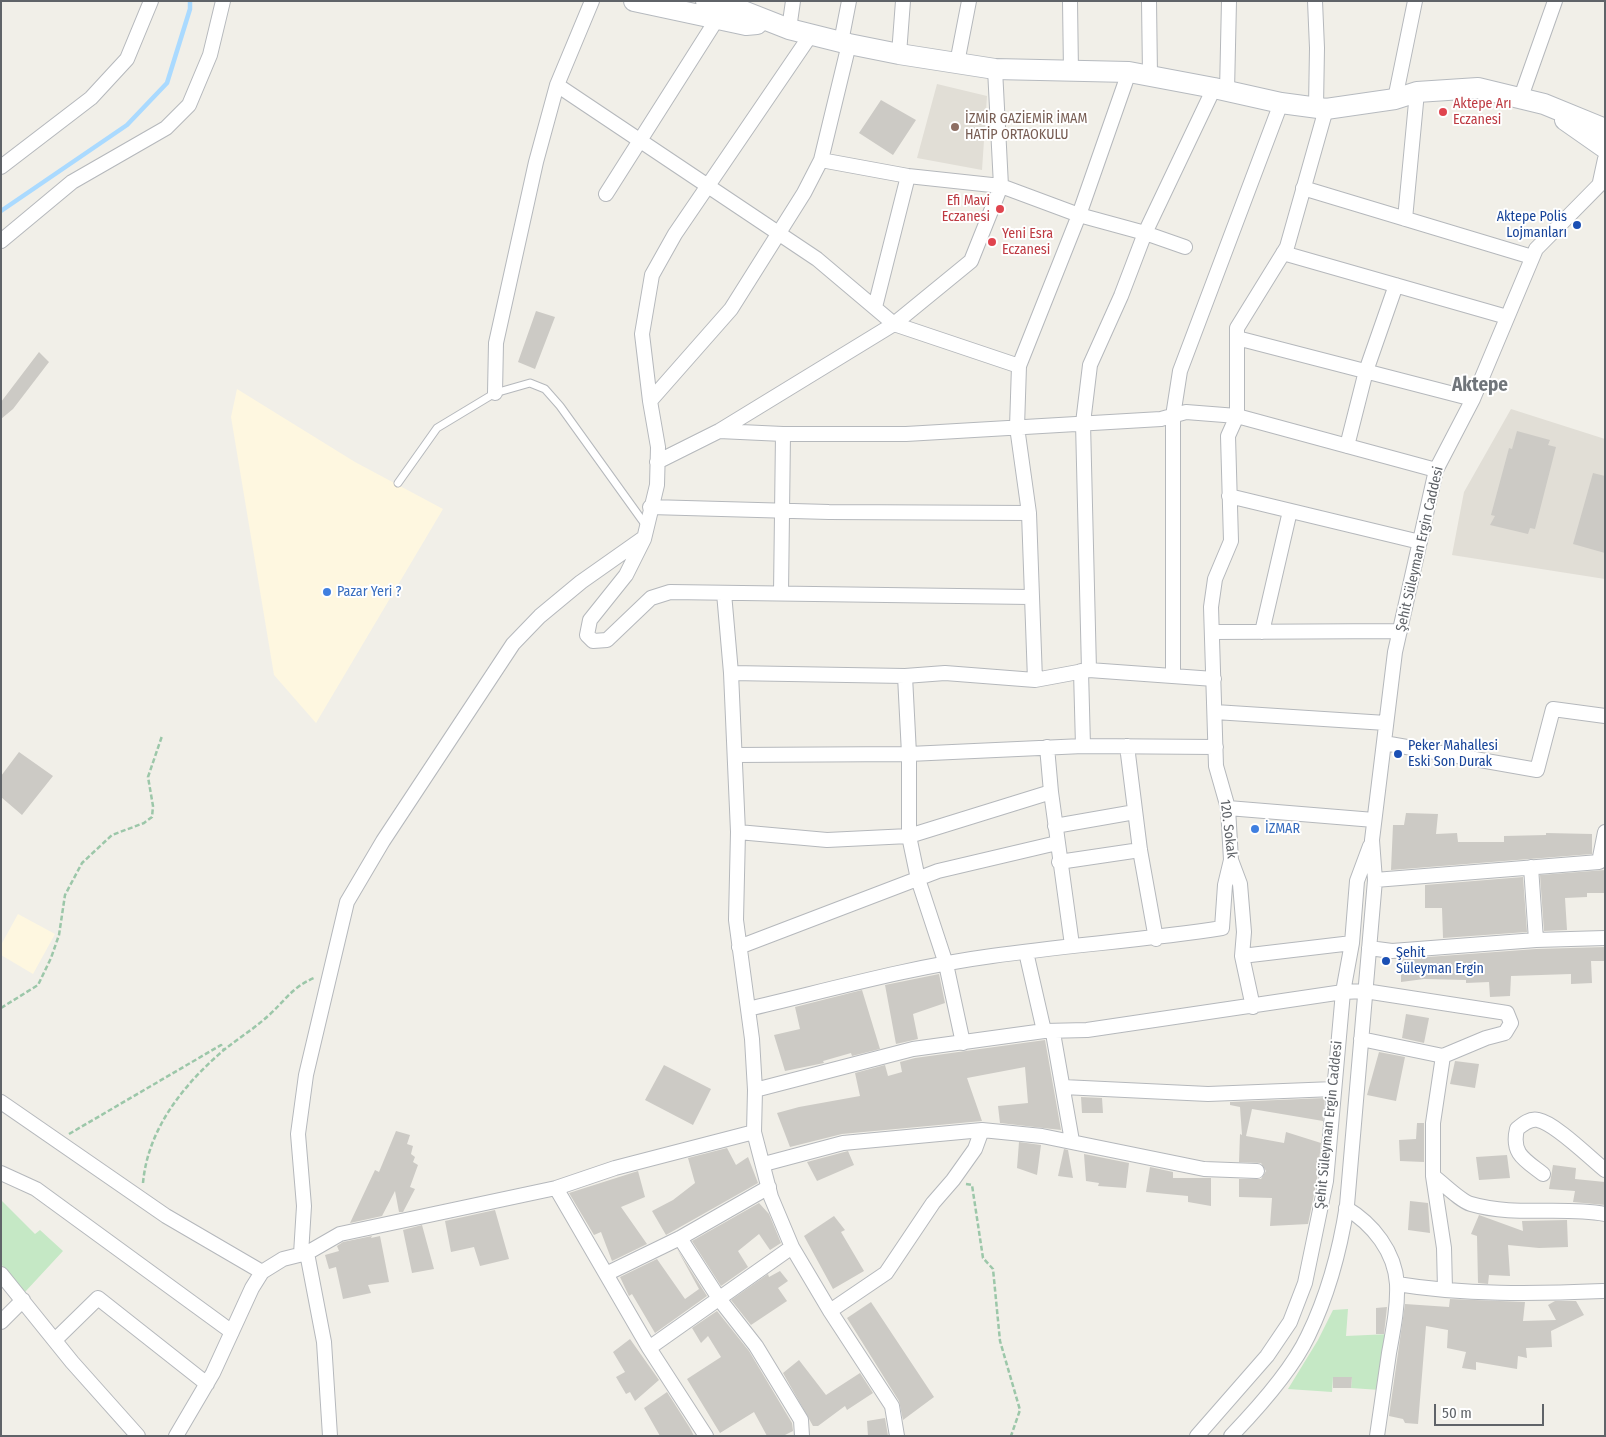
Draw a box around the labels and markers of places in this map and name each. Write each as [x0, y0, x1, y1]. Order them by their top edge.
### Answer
place label: Aktepe Arı Eczanesi [1453, 96, 1512, 128]
marker: Aktepe Arı Eczanesi [1437, 106, 1449, 118]
place label: İZMİR GAZİEMİR İMAM HATİP ORTAOKULU [965, 111, 1087, 144]
marker: İZMİR GAZİEMİR İMAM HATİP ORTAOKULU [949, 121, 961, 133]
place label: Efi Mavi Eczanesi [942, 193, 990, 226]
marker: Efi Mavi Eczanesi [994, 203, 1006, 215]
place label: Aktepe Polis Lojmanları [1497, 209, 1567, 242]
marker: Aktepe Polis Lojmanları [1571, 219, 1583, 231]
place label: Yeni Esra Eczanesi [1002, 226, 1053, 258]
marker: Yeni Esra Eczanesi [986, 236, 998, 248]
place label: Pazar Yeri ? [337, 584, 402, 600]
marker: Pazar Yeri ? [321, 586, 333, 598]
place label: Peker Mahallesi Eski Son Durak [1408, 738, 1498, 770]
marker: Peker Mahallesi Eski Son Durak [1392, 748, 1404, 760]
place label: İZMAR [1265, 821, 1300, 837]
marker: İZMAR [1249, 823, 1261, 835]
place label: Şehit Süleyman Ergin [1396, 945, 1484, 978]
marker: Şehit Süleyman Ergin [1380, 955, 1392, 967]

